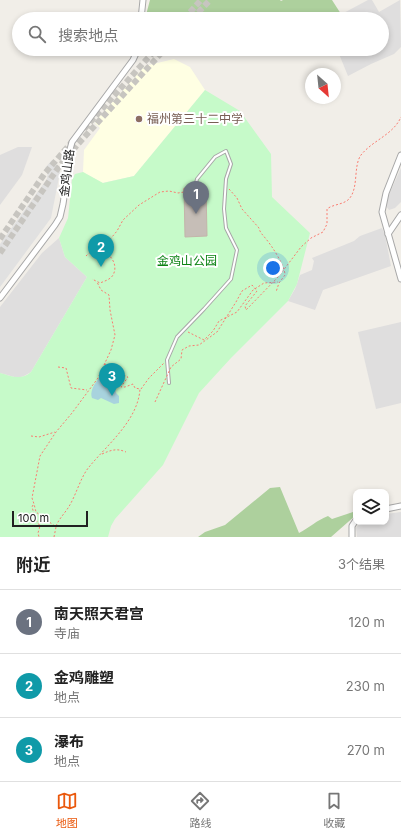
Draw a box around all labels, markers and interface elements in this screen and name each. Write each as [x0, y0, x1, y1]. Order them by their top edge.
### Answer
search box [12, 12, 389, 56]
icon: search [26, 23, 48, 45]
text: 搜索地点 [58, 26, 118, 45]
north arrow [305, 68, 341, 104]
place label: 福州第三十二中学 [147, 111, 243, 126]
marker: 福州第三十二中学 [134, 114, 144, 124]
street label: 金鸡山路 [56, 148, 77, 198]
pin: 1 [183, 181, 209, 214]
pin: 2 [88, 234, 114, 267]
park label: 金鸡山公园 [157, 253, 217, 268]
your location [263, 258, 283, 278]
pin: 3 [99, 363, 125, 396]
map controls [353, 489, 389, 525]
button: layers [353, 489, 389, 525]
scale bar [12, 509, 88, 528]
text: 100 m [18, 511, 49, 525]
text: 附近 [16, 555, 50, 575]
text: 3个结果 [338, 556, 385, 572]
text: 南天照天君宫 [54, 604, 144, 623]
text: 1 [26, 614, 32, 630]
text: 120 m [349, 614, 385, 630]
text: 寺庙 [54, 625, 80, 641]
text: 金鸡雕塑 [54, 668, 114, 687]
text: 2 [25, 678, 33, 694]
text: 230 m [346, 678, 385, 694]
text: 地点 [54, 689, 80, 705]
text: 瀑布 [54, 732, 84, 751]
text: 3 [25, 742, 33, 758]
text: 270 m [347, 742, 385, 758]
text: 地点 [54, 753, 80, 769]
tab: 地图 [56, 790, 78, 830]
tab: 路线 [189, 790, 211, 830]
tab: 收藏 [323, 790, 345, 830]

